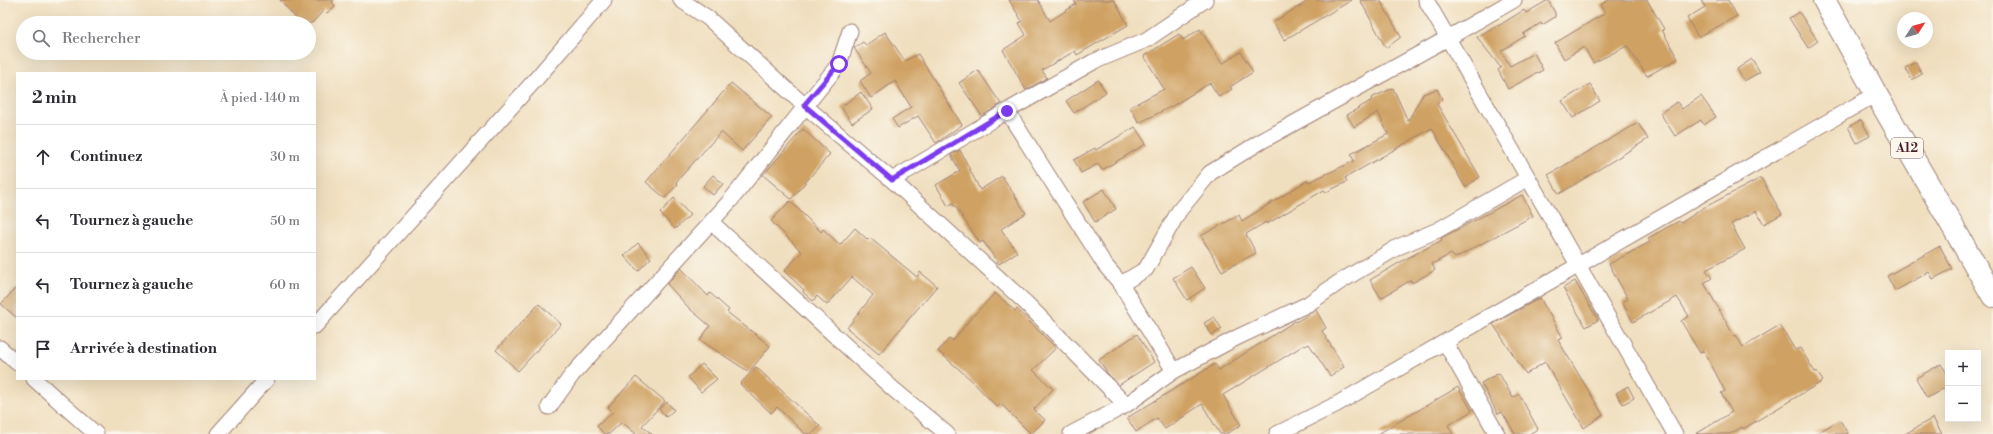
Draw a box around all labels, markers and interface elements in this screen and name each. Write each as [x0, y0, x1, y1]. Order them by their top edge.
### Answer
north arrow [1897, 12, 1933, 48]
search box [16, 16, 316, 60]
icon: search [30, 27, 52, 49]
text: Rechercher [62, 29, 141, 48]
route start [830, 55, 848, 73]
text: 2 min [32, 87, 77, 109]
text: À pied · 140 m [220, 90, 300, 106]
route end [998, 102, 1016, 120]
road number: A12 [1891, 138, 1923, 158]
icon: ahead [32, 146, 54, 168]
text: Continuez [70, 147, 142, 166]
text: 30 m [270, 149, 300, 165]
icon: left [32, 210, 54, 232]
text: Tournez à gauche [70, 211, 193, 230]
text: 50 m [270, 213, 300, 229]
icon: left [32, 274, 54, 296]
text: Tournez à gauche [70, 275, 193, 294]
text: 60 m [269, 277, 300, 293]
icon: arrive [32, 338, 54, 360]
text: Arrivée à destination [70, 339, 217, 358]
map controls [1945, 350, 1981, 422]
button: + [1945, 350, 1981, 386]
button: − [1945, 386, 1981, 422]

